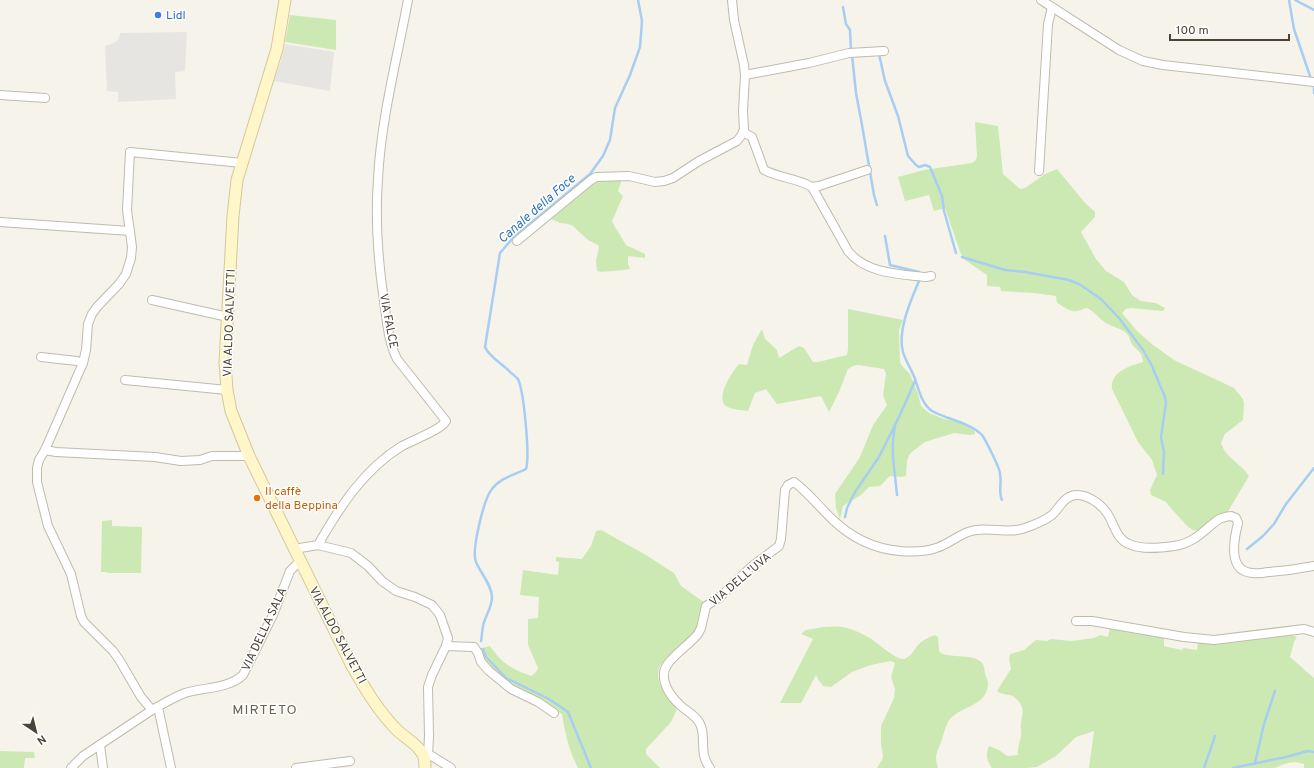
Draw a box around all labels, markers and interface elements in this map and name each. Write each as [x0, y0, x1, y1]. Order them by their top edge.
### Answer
place label: Lidl [166, 8, 186, 24]
marker: Lidl [153, 10, 163, 20]
scale bar [1170, 16, 1289, 42]
text: 100 m [1176, 23, 1209, 39]
water label: Canale della Foce [495, 171, 580, 248]
street label: VIA ALDO SALVETTI [220, 269, 240, 377]
street label: VIA FALCE [375, 292, 401, 350]
place label: Il caffè della Beppina [265, 484, 338, 514]
marker: Il caffè della Beppina [252, 493, 262, 503]
street label: VIA DELL'UVA [706, 549, 775, 610]
street label: VIA ALDO SALVETTI [305, 584, 370, 687]
street label: VIA DELLA SALA [239, 585, 291, 674]
district label: MIRTETO [232, 702, 298, 719]
north arrow [16, 712, 56, 752]
text: N [34, 731, 48, 747]

